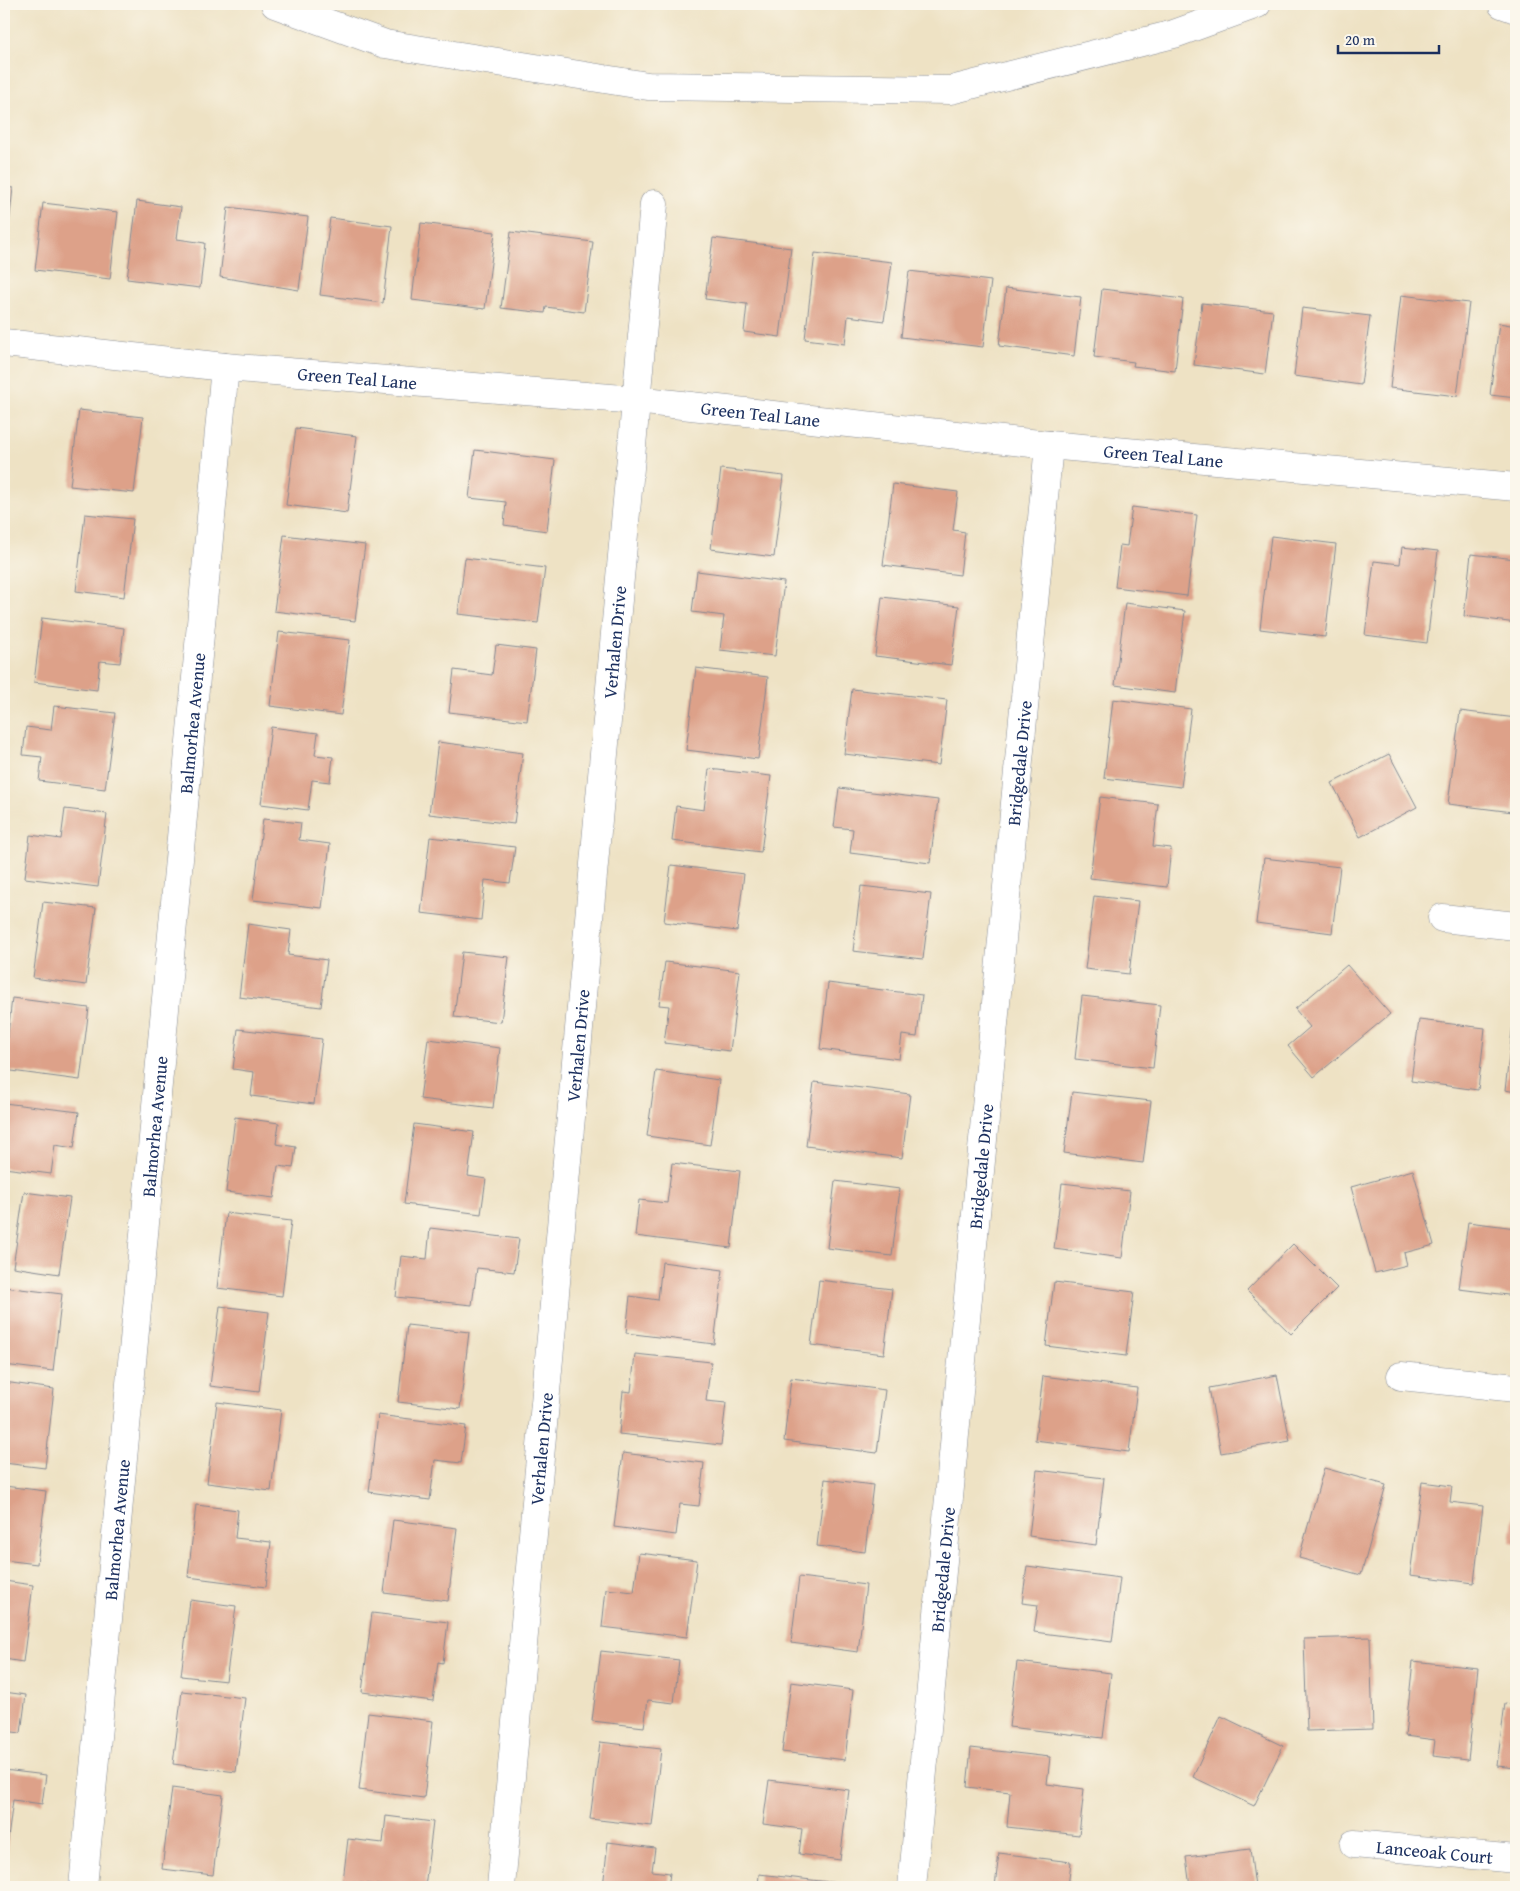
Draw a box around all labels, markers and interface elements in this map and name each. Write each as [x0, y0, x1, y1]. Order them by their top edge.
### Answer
scale bar [1338, 22, 1439, 54]
text: 20 m [1345, 29, 1376, 50]
street label: Green Teal Lane [296, 359, 418, 396]
street label: Green Teal Lane [700, 394, 822, 434]
street label: Green Teal Lane [1103, 436, 1224, 474]
street label: Verhalen Drive [596, 585, 633, 700]
street label: Balmorhea Avenue [172, 651, 212, 795]
street label: Bridgedale Drive [999, 699, 1038, 827]
street label: Verhalen Drive [559, 988, 596, 1103]
street label: Balmorhea Avenue [134, 1055, 174, 1198]
street label: Bridgedale Drive [961, 1102, 1000, 1230]
street label: Verhalen Drive [522, 1391, 559, 1506]
street label: Balmorhea Avenue [96, 1458, 136, 1601]
street label: Bridgedale Drive [923, 1506, 962, 1633]
street label: Lanceoak Court [1375, 1833, 1495, 1870]

